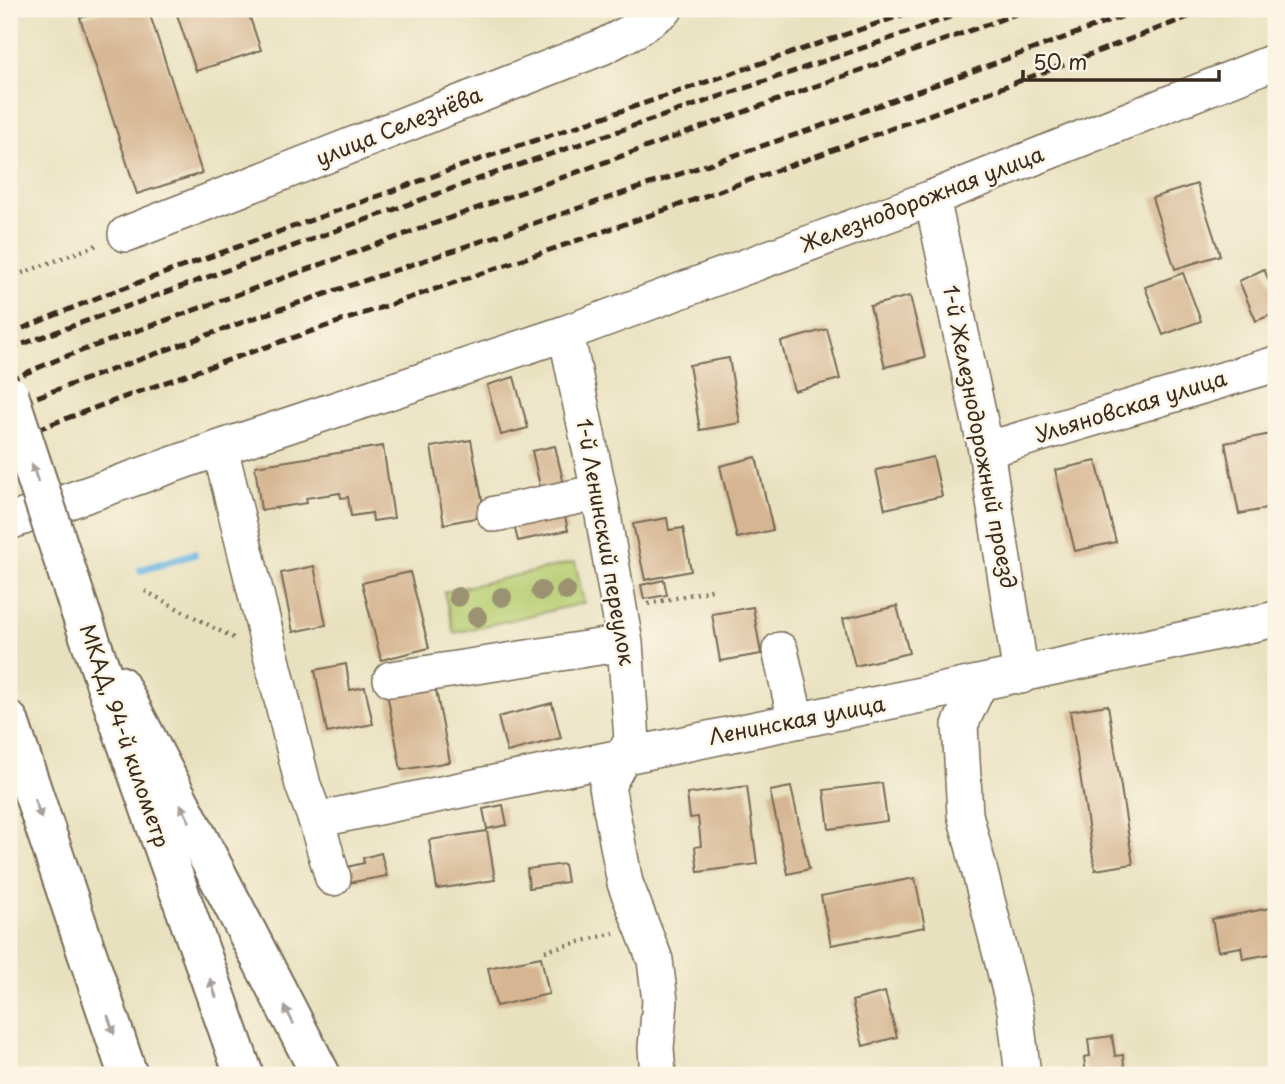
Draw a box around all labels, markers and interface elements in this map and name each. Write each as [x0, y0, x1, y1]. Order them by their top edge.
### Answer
scale bar [1023, 38, 1218, 82]
text: 50 m [1033, 45, 1087, 77]
street label: улица Селезнёва [310, 77, 486, 173]
street label: Железнодорожная улица [795, 136, 1049, 259]
street label: 1-й Железнодорожный проезд [936, 282, 1026, 591]
street label: Ульяновская улица [1031, 361, 1231, 449]
street label: 1-й Ленинский переулок [569, 416, 645, 668]
one-way arrow [29, 463, 40, 484]
street label: МКАД, 94-й километр [73, 619, 179, 851]
street label: Ленинская улица [706, 686, 888, 752]
one-way arrow [34, 799, 44, 820]
one-way arrow [179, 803, 191, 822]
one-way arrow [207, 977, 218, 998]
one-way arrow [284, 1005, 295, 1025]
one-way arrow [106, 1014, 117, 1035]

